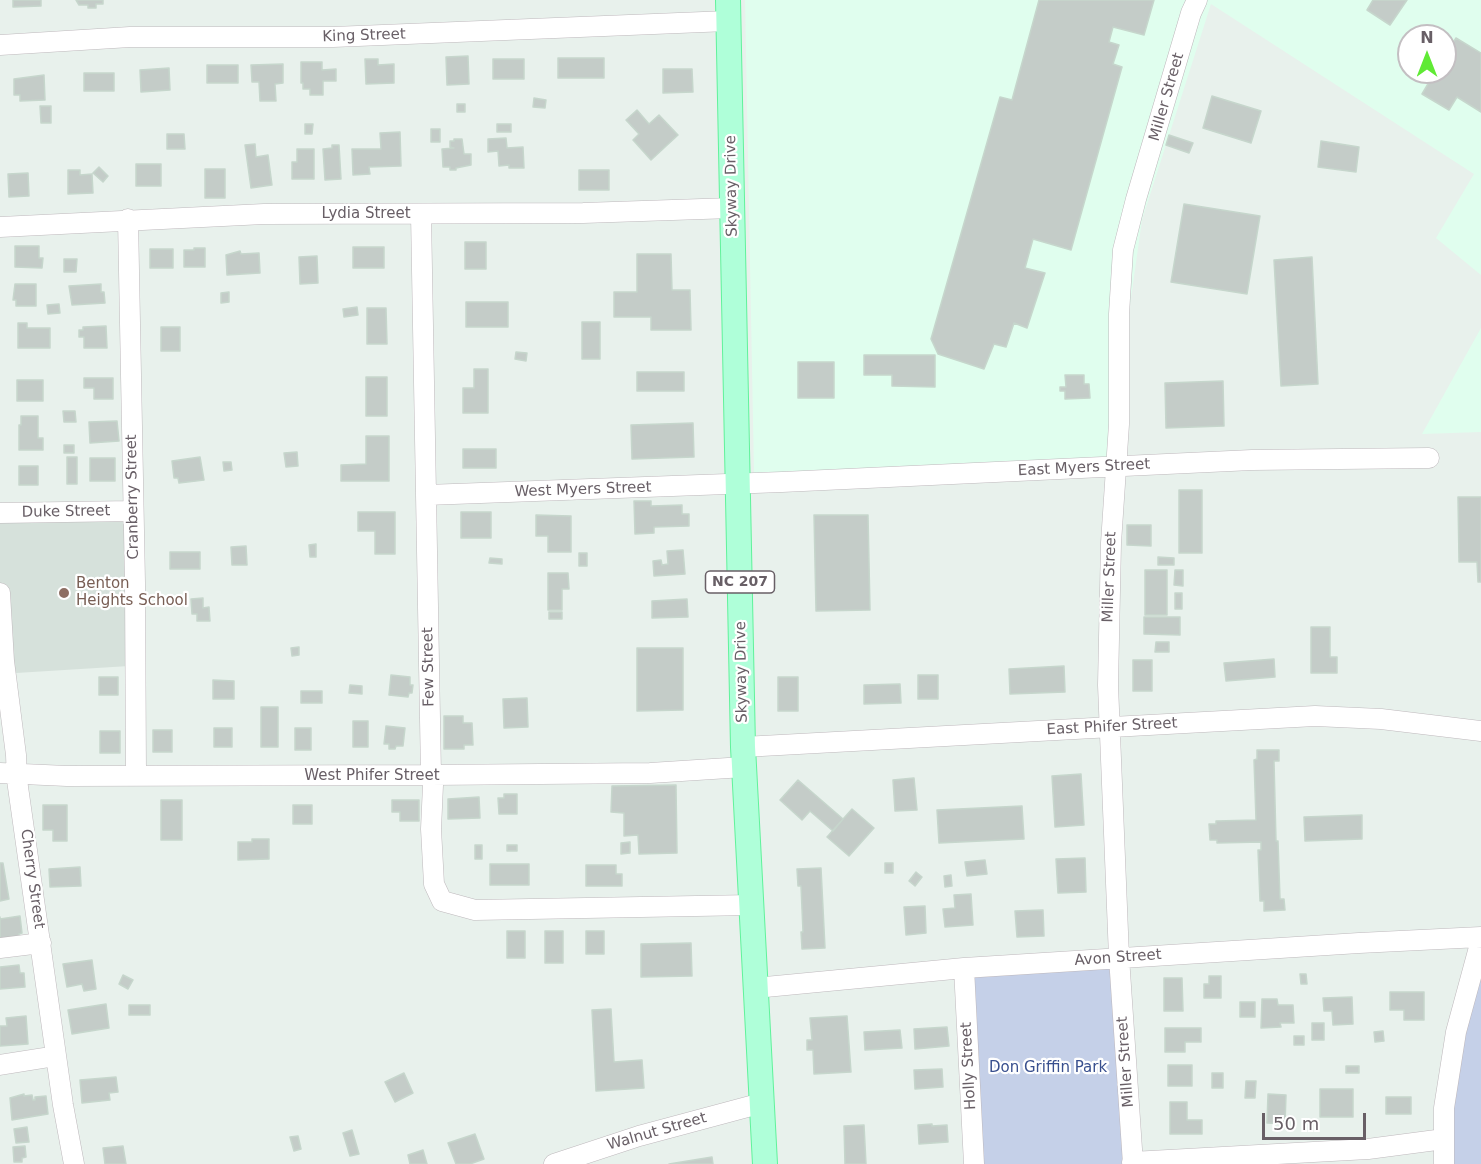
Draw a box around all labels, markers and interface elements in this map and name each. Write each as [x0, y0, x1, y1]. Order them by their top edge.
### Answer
north arrow [1397, 24, 1457, 84]
street label: King Street [322, 26, 406, 46]
text: N [1420, 28, 1434, 47]
street label: Miller Street [1146, 51, 1188, 143]
street label: Skyway Drive [722, 135, 742, 237]
street label: Lydia Street [321, 205, 411, 223]
street label: Cranberry Street [123, 434, 143, 560]
street label: East Myers Street [1017, 456, 1151, 480]
street label: West Myers Street [514, 479, 652, 501]
street label: Duke Street [21, 502, 111, 522]
street label: Miller Street [1099, 531, 1121, 623]
road number: NC 207 [706, 571, 774, 593]
place label: Benton Heights School [76, 575, 188, 610]
marker: Benton Heights School [57, 586, 71, 600]
street label: Skyway Drive [732, 621, 752, 723]
street label: Few Street [419, 627, 439, 707]
street label: East Phifer Street [1046, 715, 1178, 739]
street label: West Phifer Street [304, 767, 440, 785]
street label: Cherry Street [16, 828, 48, 930]
street label: Avon Street [1074, 946, 1162, 970]
street label: Miller Street [1114, 1016, 1138, 1108]
street label: Holly Street [958, 1022, 980, 1110]
park label: Don Griffin Park [989, 1059, 1107, 1077]
scale bar [1265, 1101, 1368, 1139]
street label: Walnut Street [605, 1109, 709, 1155]
text: 50 m [1273, 1113, 1319, 1134]

